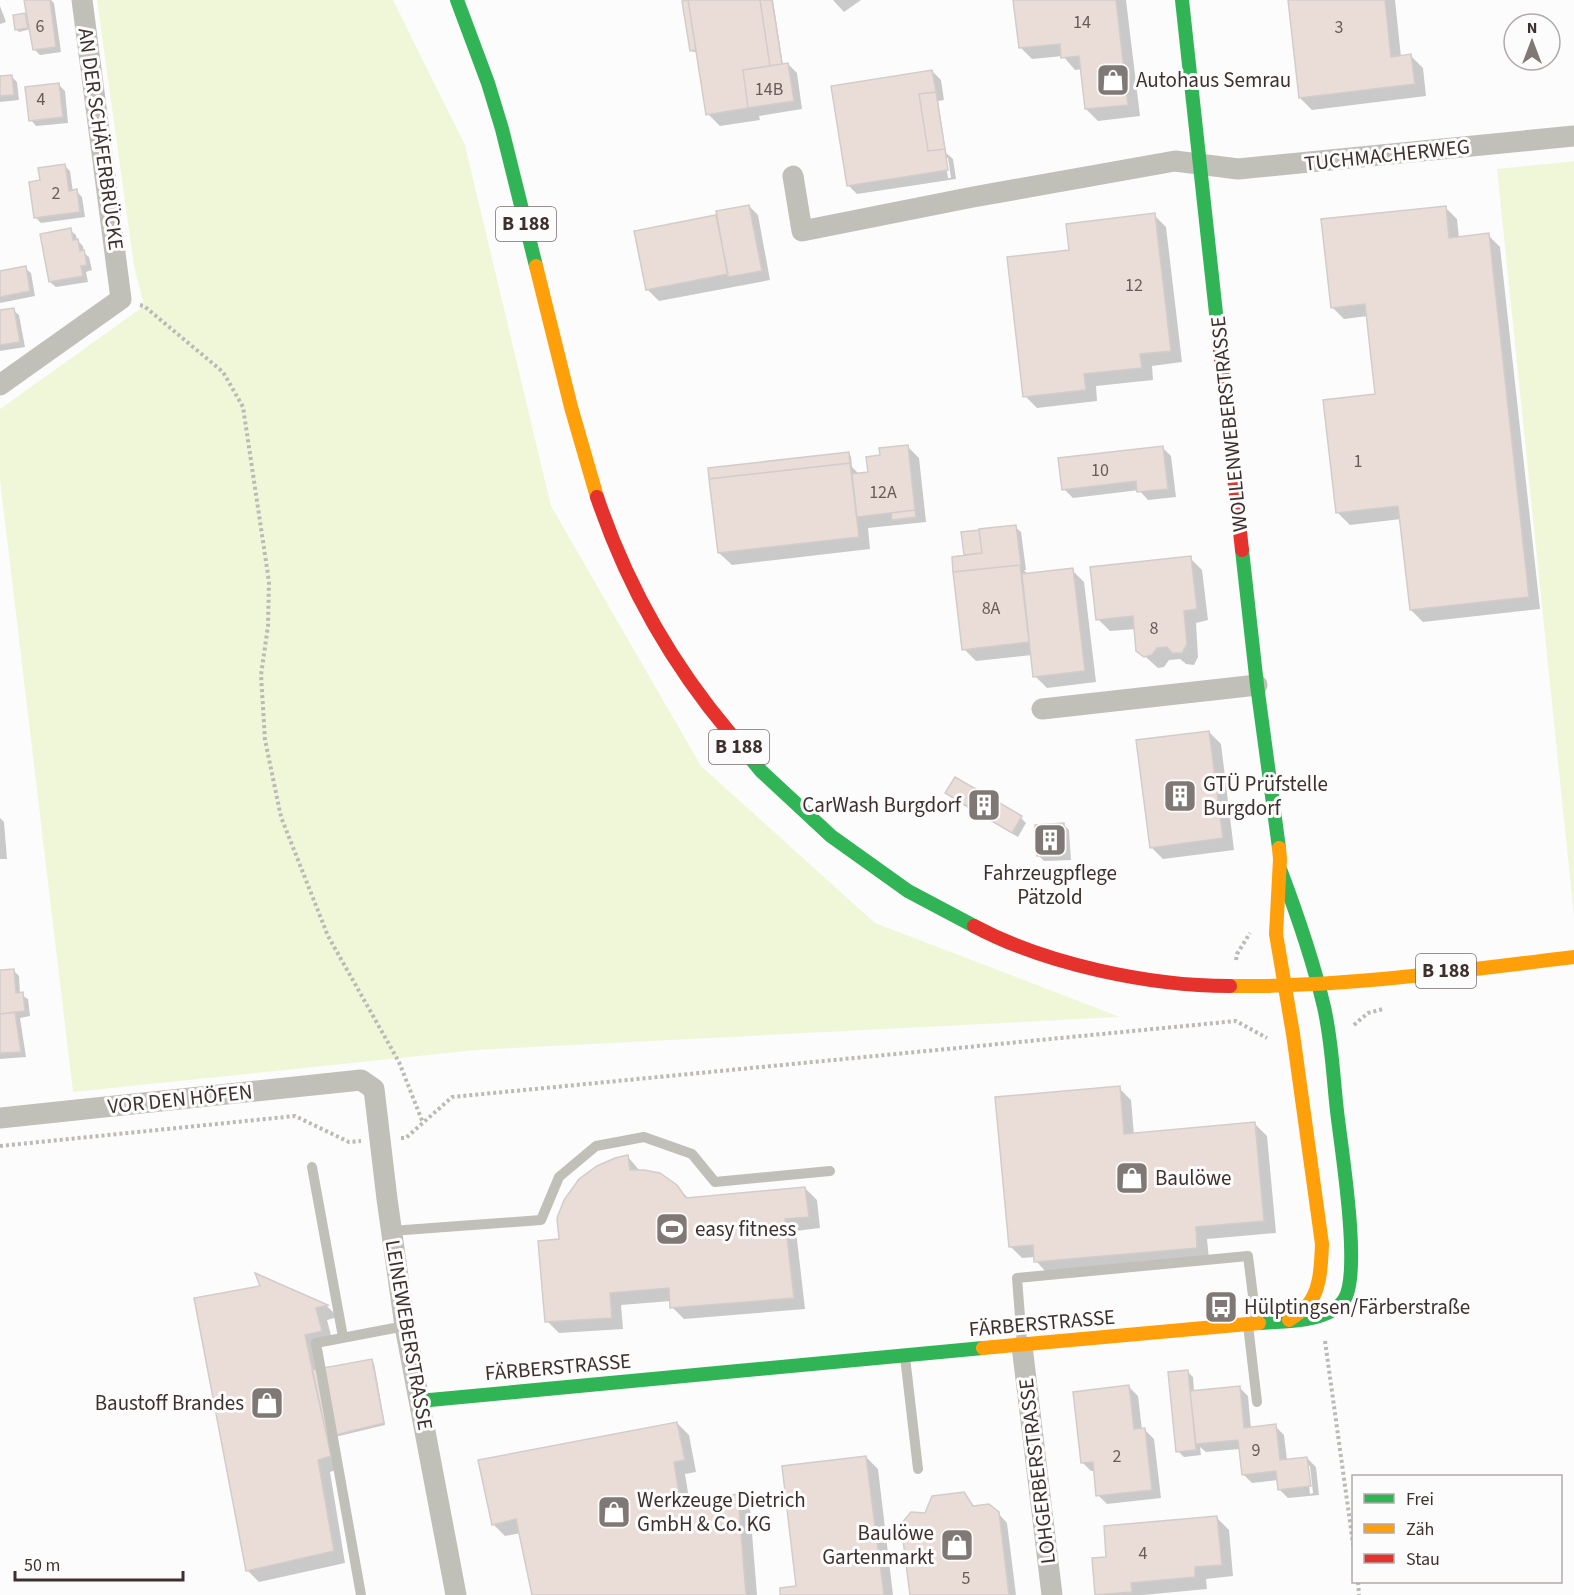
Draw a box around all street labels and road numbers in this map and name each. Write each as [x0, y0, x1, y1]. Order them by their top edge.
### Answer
street label: AN DER SCHÄFERBRÜCKE [71, 26, 131, 252]
street label: TUCHMACHERWEG [1303, 131, 1471, 179]
road number: B 188 [496, 207, 556, 241]
street label: WOLLENWEBERSTRASSE [1203, 315, 1255, 533]
road number: B 188 [709, 730, 769, 764]
road number: B 188 [1416, 954, 1476, 988]
street label: VOR DEN HÖFEN [106, 1076, 254, 1122]
street label: LEINEWEBERSTRASSE [378, 1238, 440, 1432]
street label: FÄRBERSTRASSE [968, 1302, 1116, 1344]
street label: FÄRBERSTRASSE [484, 1346, 632, 1388]
street label: LOHGERBERSTRASSE [1011, 1376, 1063, 1566]

